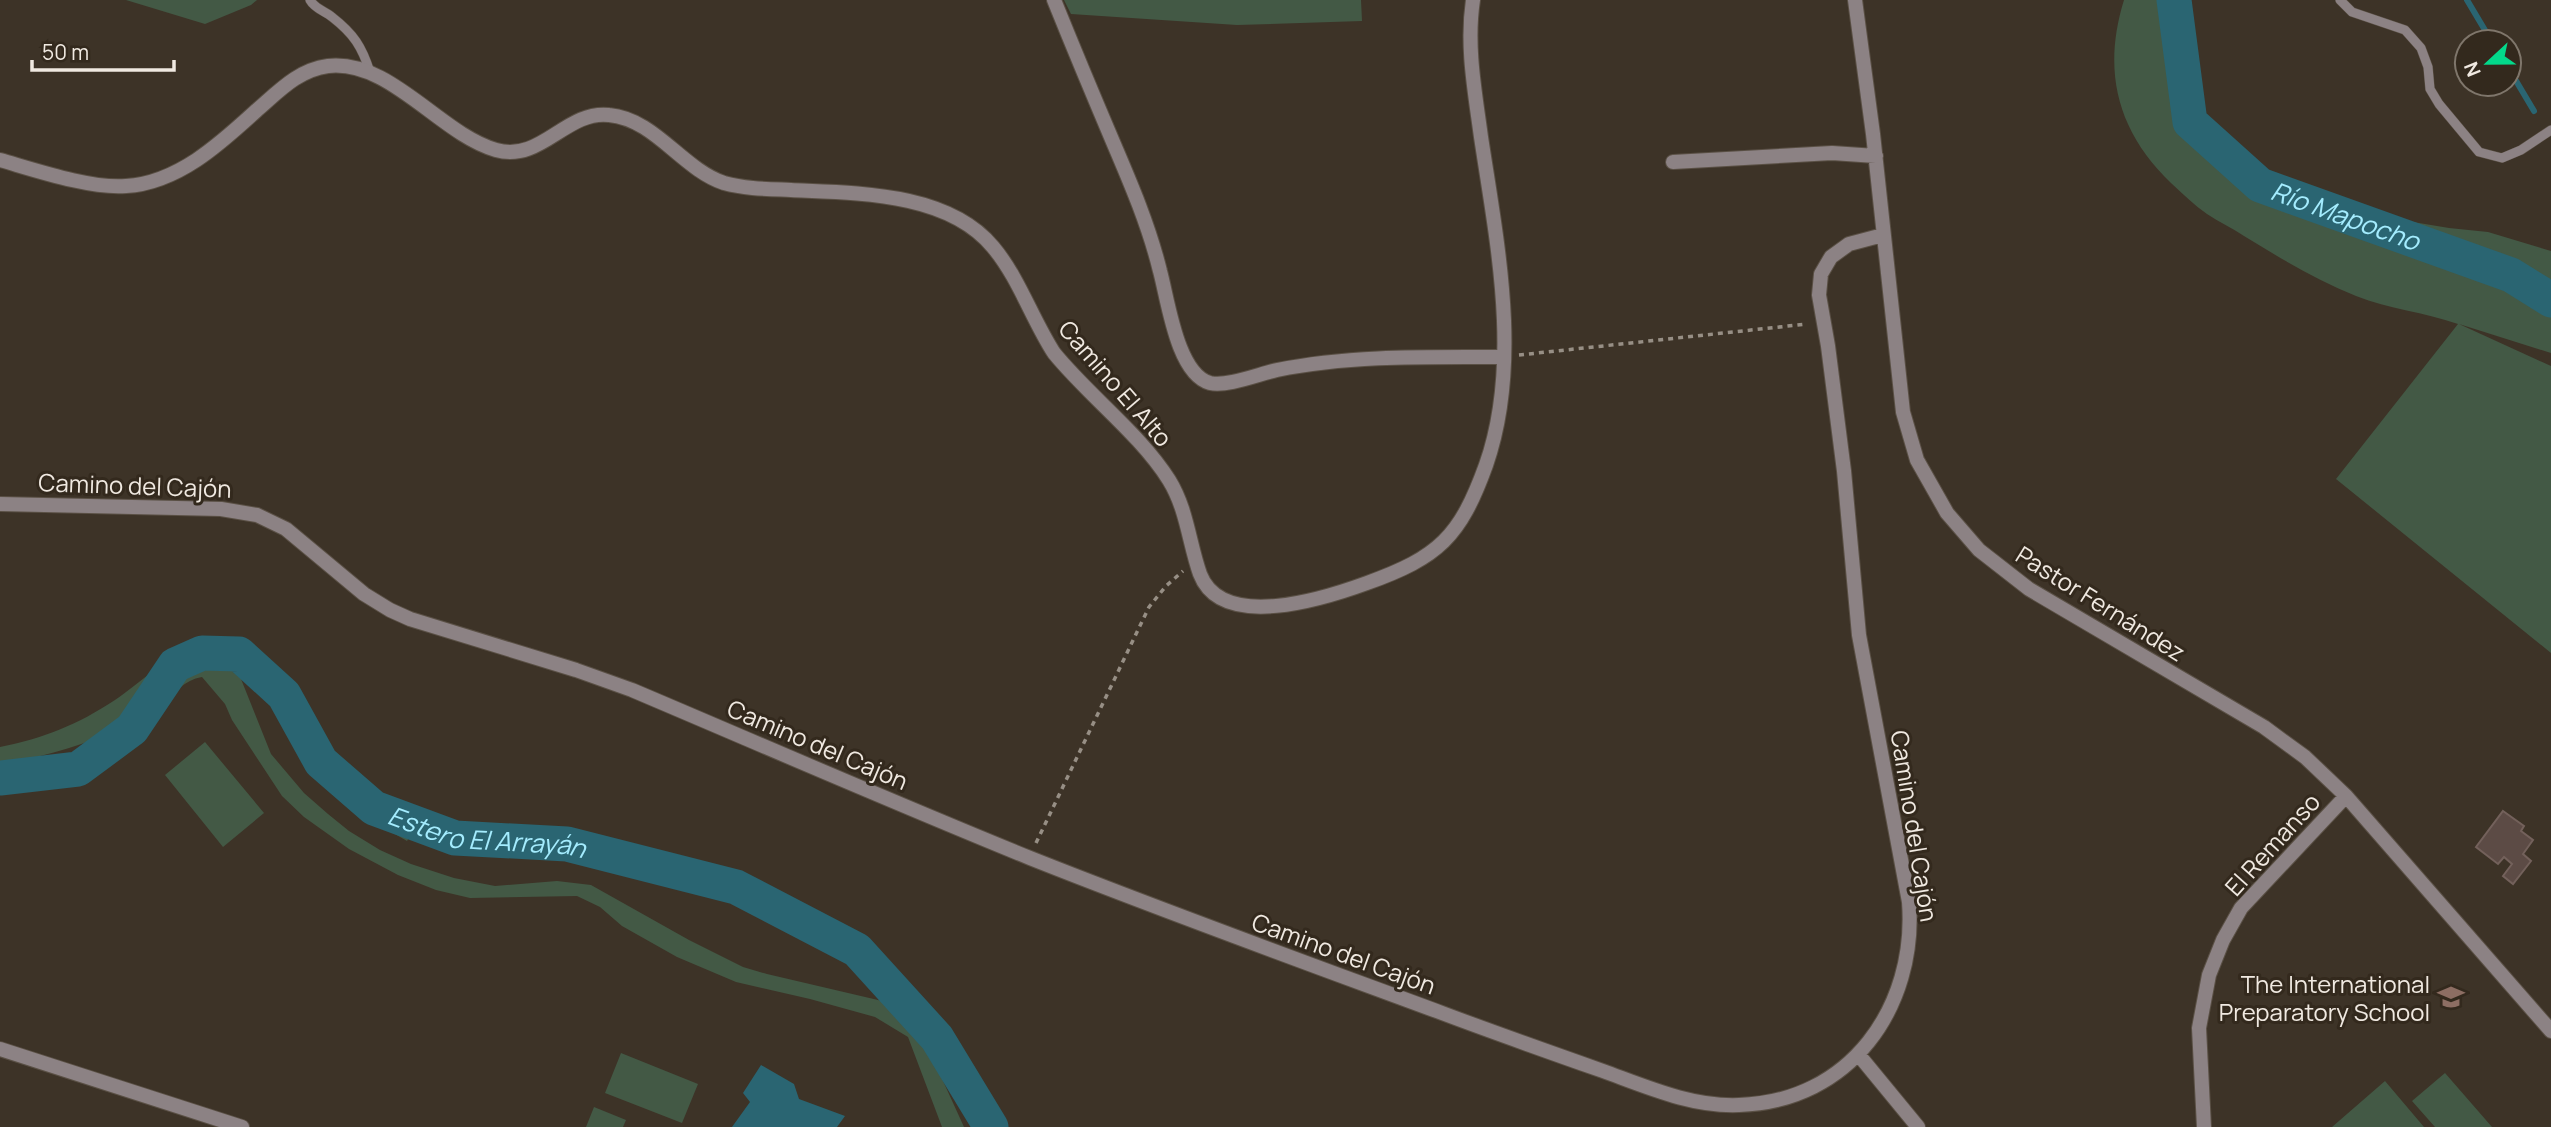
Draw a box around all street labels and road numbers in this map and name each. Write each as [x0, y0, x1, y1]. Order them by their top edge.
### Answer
street label: Camino El Alto [1052, 313, 1180, 453]
street label: Camino del Cajón [38, 465, 232, 505]
street label: Pastor Fernández [2010, 538, 2192, 668]
street label: Camino del Cajón [723, 691, 913, 797]
street label: Camino del Cajón [1884, 728, 1946, 924]
street label: El Remanso [2217, 786, 2327, 902]
street label: Camino del Cajón [1248, 904, 1440, 1002]

